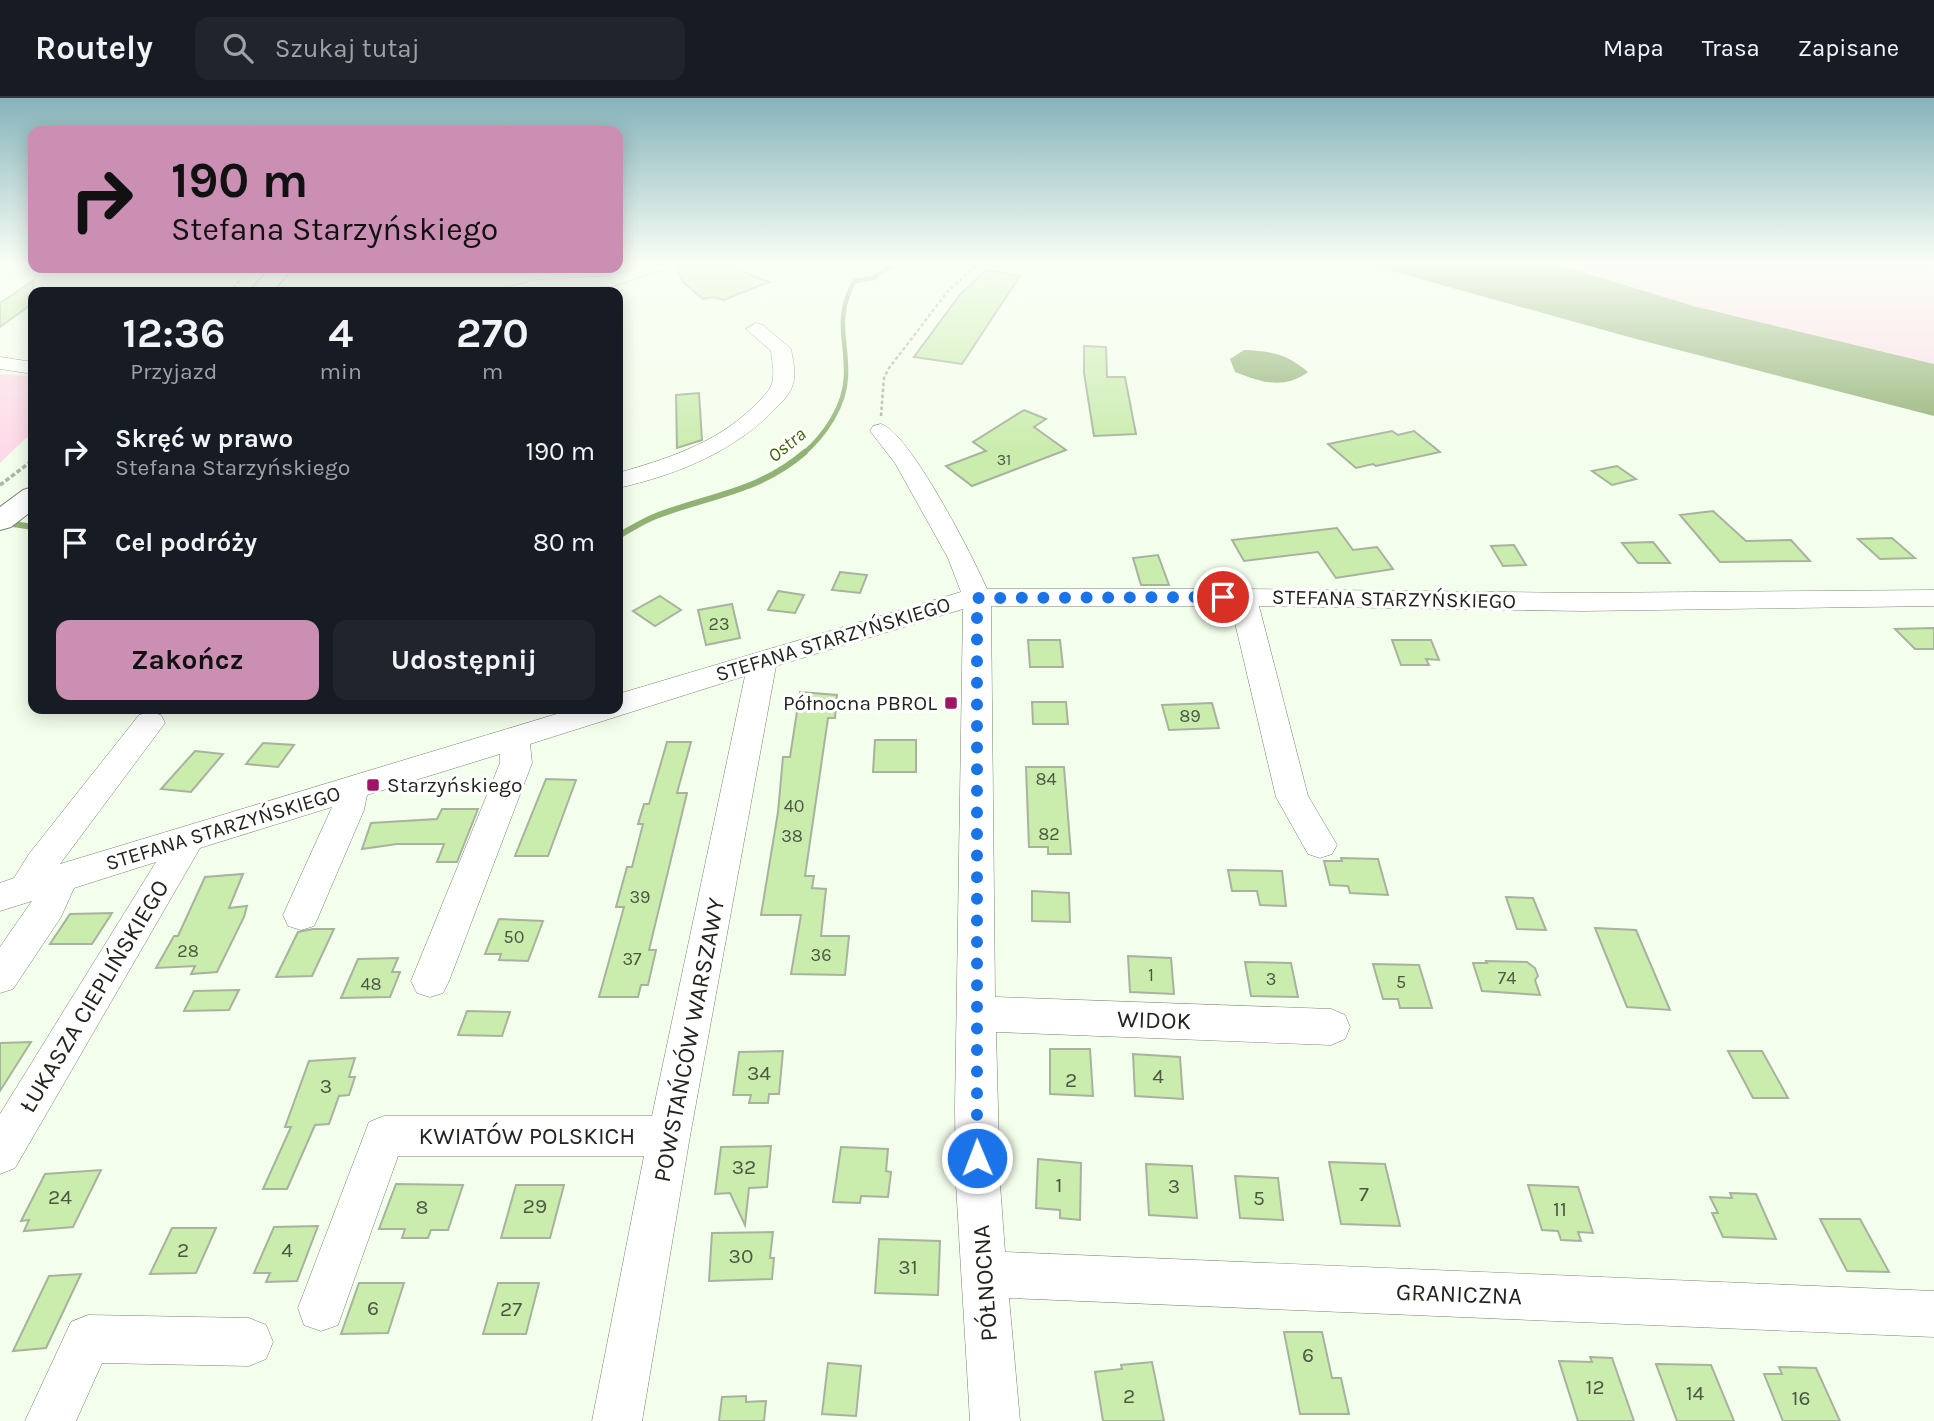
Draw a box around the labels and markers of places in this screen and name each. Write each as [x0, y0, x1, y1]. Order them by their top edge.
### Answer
pin [1193, 567, 1253, 627]
place label: Północna PBROL [783, 691, 937, 715]
marker: Północna PBROL [943, 695, 959, 711]
place label: Starzyńskiego [387, 773, 522, 797]
marker: Starzyńskiego [365, 777, 381, 793]

